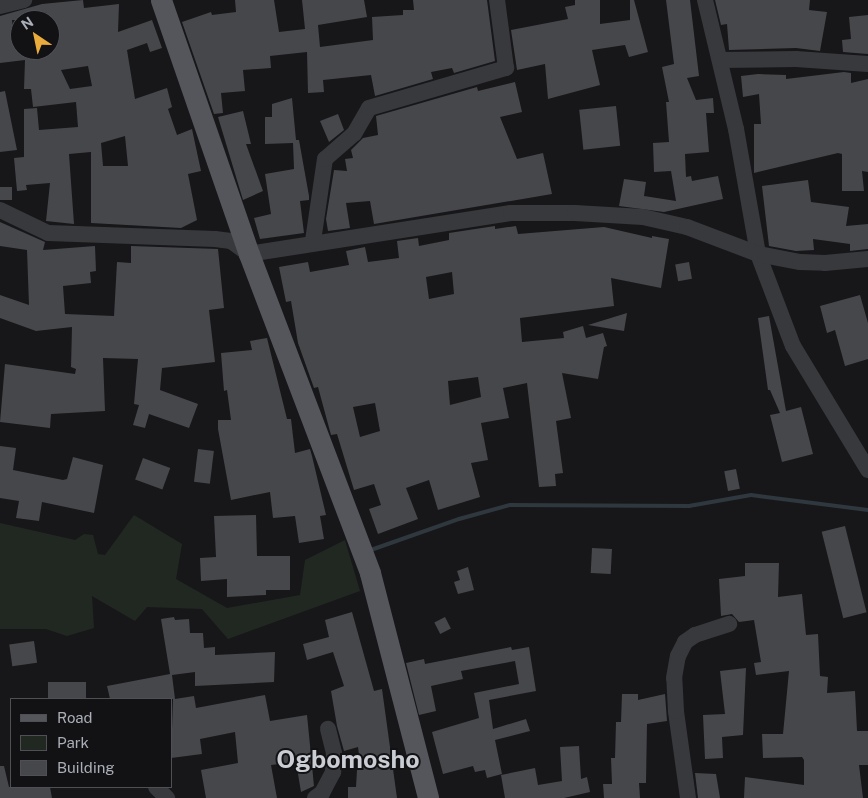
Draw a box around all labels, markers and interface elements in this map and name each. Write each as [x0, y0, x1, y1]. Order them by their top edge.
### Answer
north arrow [10, 10, 60, 60]
text: N [18, 14, 36, 33]
legend [10, 698, 172, 788]
text: Road [57, 709, 93, 726]
text: Park [57, 734, 89, 751]
district label: Ogbomosho [276, 744, 420, 774]
text: Building [57, 759, 115, 776]

